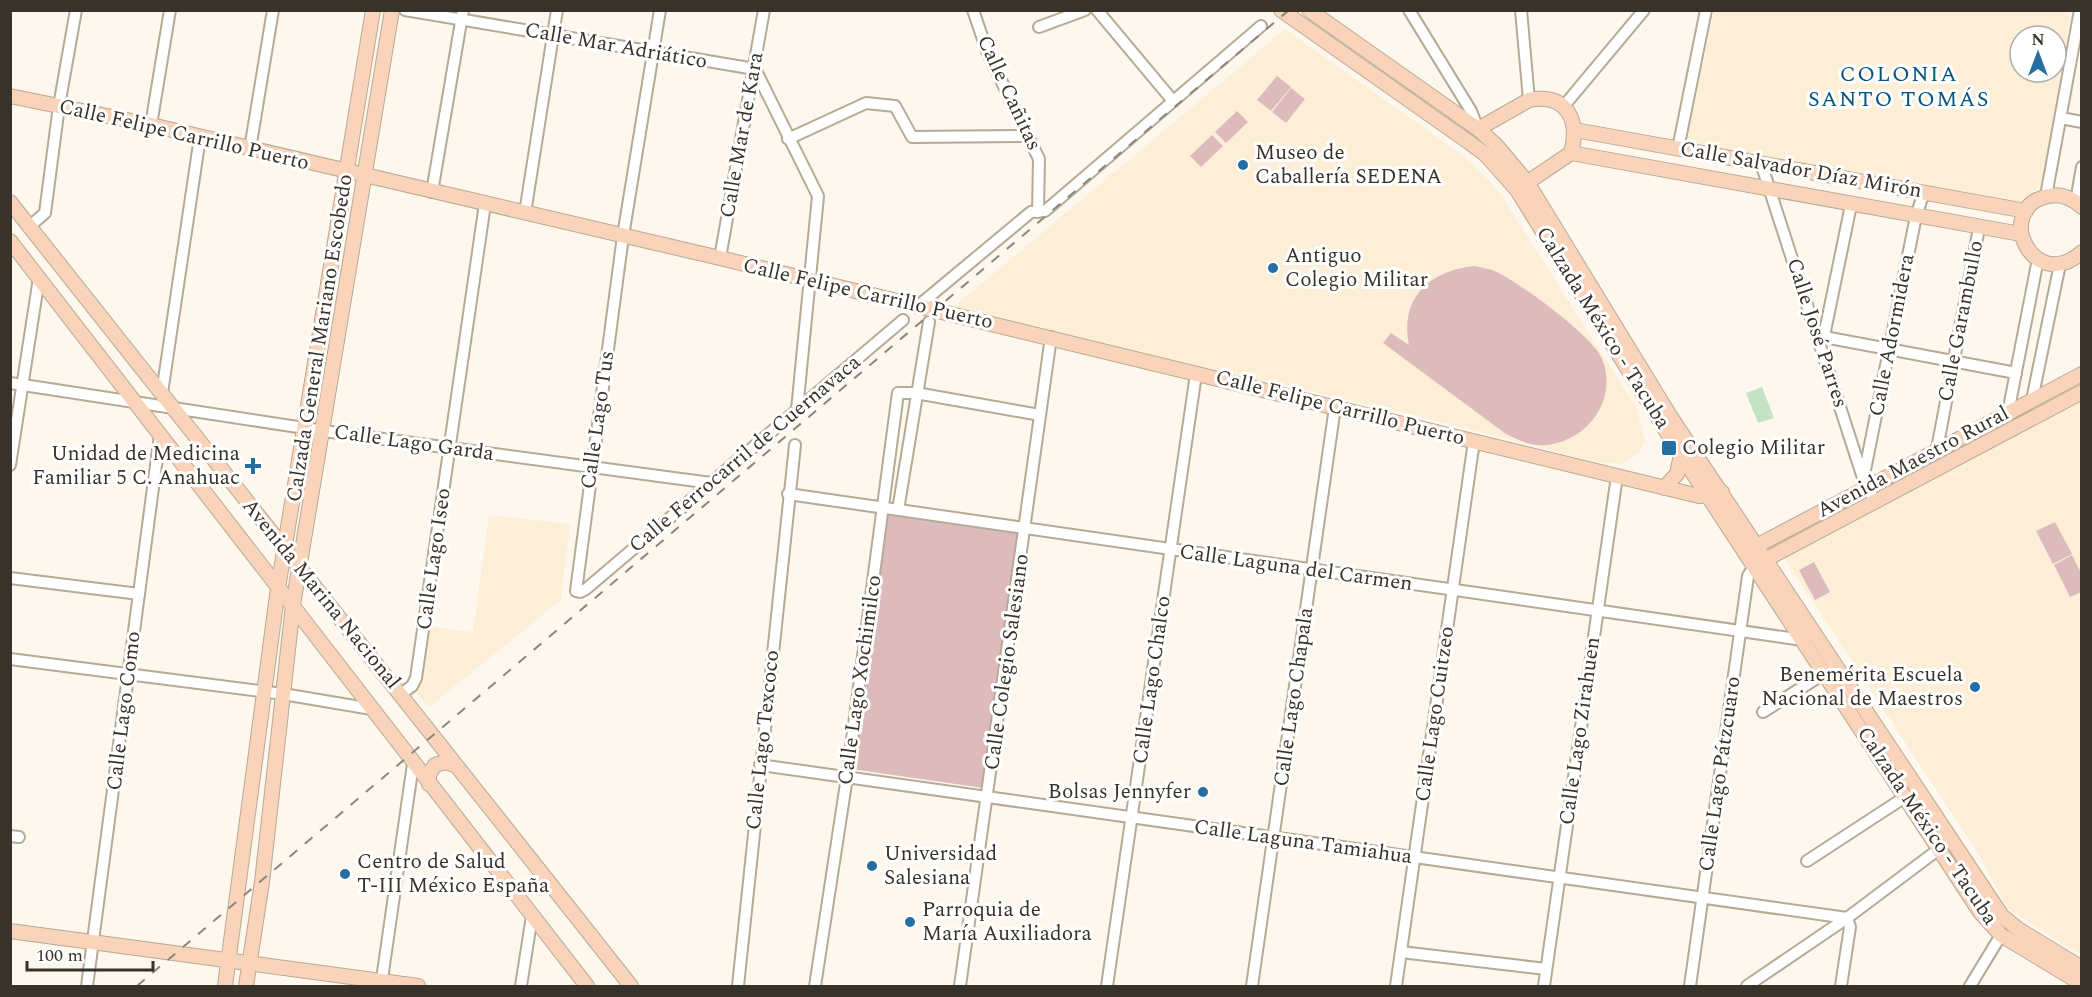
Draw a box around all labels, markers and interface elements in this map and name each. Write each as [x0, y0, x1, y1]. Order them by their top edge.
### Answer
street label: Calle Mar Adriático [522, 14, 710, 78]
north arrow [2008, 24, 2068, 84]
text: N [2031, 28, 2045, 52]
street label: Calle Cañitas [968, 30, 1050, 156]
street label: Calle Mar de Kara [712, 49, 772, 221]
district label: COLONIA SANTO TOMÁS [1808, 58, 1990, 116]
street label: Calle Felipe Carrillo Puerto [56, 91, 312, 179]
street label: Calle Salvador Díaz Mirón [1678, 133, 1924, 207]
place label: Museo de Caballería SEDENA [1255, 137, 1442, 193]
marker: Museo de Caballería SEDENA [1236, 158, 1250, 172]
street label: Calzada General Mariano Escobedo [278, 172, 362, 504]
street label: Calzada México - Tacuba [1528, 220, 1679, 436]
street label: Calle Garambullo [1930, 238, 1992, 404]
place label: Antiguo Colegio Militar [1285, 240, 1428, 296]
street label: Calle Felipe Carrillo Puerto [740, 250, 996, 338]
street label: Calle Adormidera [1861, 250, 1924, 419]
street label: Calle José Parres [1778, 254, 1856, 412]
marker: Antiguo Colegio Militar [1266, 261, 1280, 275]
street label: Calle Ferrocarril de Cuernavaca [622, 347, 869, 561]
street label: Calle Lago Tus [572, 349, 624, 491]
street label: Calle Felipe Carrillo Puerto [1212, 362, 1468, 454]
street label: Avenida Maestro Rural [1811, 398, 2015, 526]
street label: Calle Lago Garda [332, 416, 497, 470]
place label: Colegio Militar [1682, 432, 1825, 464]
place label: Unidad de Medicina Familiar 5 C. Anahuac [32, 438, 241, 494]
marker: Colegio Militar [1660, 439, 1678, 457]
marker: Unidad de Medicina Familiar 5 C. Anahuac [244, 457, 262, 475]
street label: Calle Lago Iseo [408, 486, 460, 632]
street label: Avenida Marina Nacional [234, 492, 408, 696]
street label: Calle Laguna del Carmen [1177, 536, 1415, 600]
street label: Calle Colegio Salesiano [976, 552, 1038, 772]
street label: Calle Lago Xochimilco [829, 573, 891, 787]
street label: Calle Lago Chalco [1124, 594, 1180, 766]
street label: Calle Lago Chapala [1266, 605, 1323, 789]
street label: Calle Lago Cuitzeo [1407, 624, 1463, 804]
street label: Calle Lago Como [98, 629, 150, 793]
street label: Calle Lago Zirahuen [1551, 635, 1609, 827]
street label: Calle Lago Texcoco [738, 649, 788, 831]
place label: Benemérita Escuela Nacional de Maestros [1762, 659, 1964, 715]
street label: Calle Lago Pátzcuaro [1690, 674, 1750, 874]
marker: Benemérita Escuela Nacional de Maestros [1968, 680, 1982, 694]
street label: Calzada México - Tacuba [1848, 720, 2006, 932]
place label: Bolsas Jennyfer [1048, 776, 1191, 808]
marker: Bolsas Jennyfer [1196, 785, 1210, 799]
street label: Calle Laguna Tamiahua [1192, 811, 1415, 873]
place label: Universidad Salesiana [884, 838, 997, 894]
place label: Centro de Salud T-III México España [357, 846, 550, 902]
marker: Universidad Salesiana [865, 859, 879, 873]
marker: Centro de Salud T-III México España [338, 867, 352, 881]
place label: Parroquia de María Auxiliadora [922, 894, 1093, 950]
marker: Parroquia de María Auxiliadora [903, 915, 917, 929]
scale bar [27, 934, 153, 972]
text: 100 m [36, 942, 83, 969]

